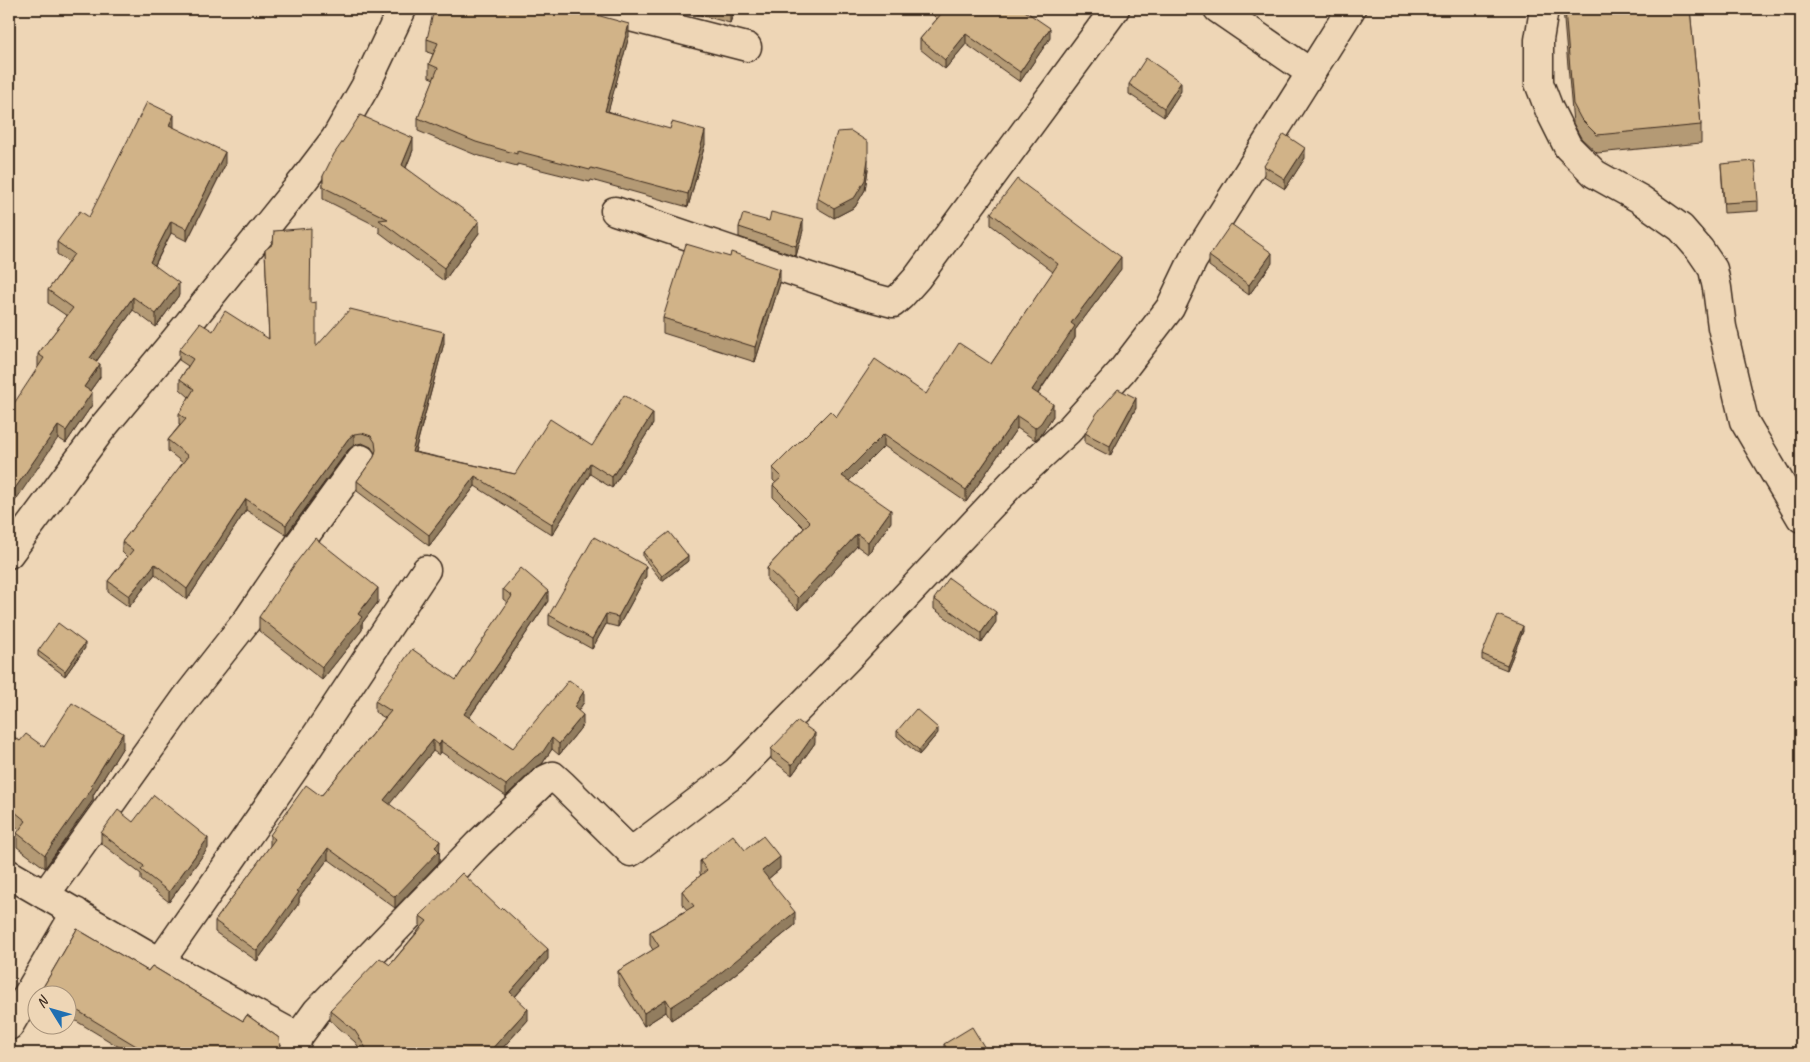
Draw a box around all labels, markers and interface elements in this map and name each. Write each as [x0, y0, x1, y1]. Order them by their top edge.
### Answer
north arrow [28, 984, 78, 1034]
text: N [33, 992, 53, 1011]

